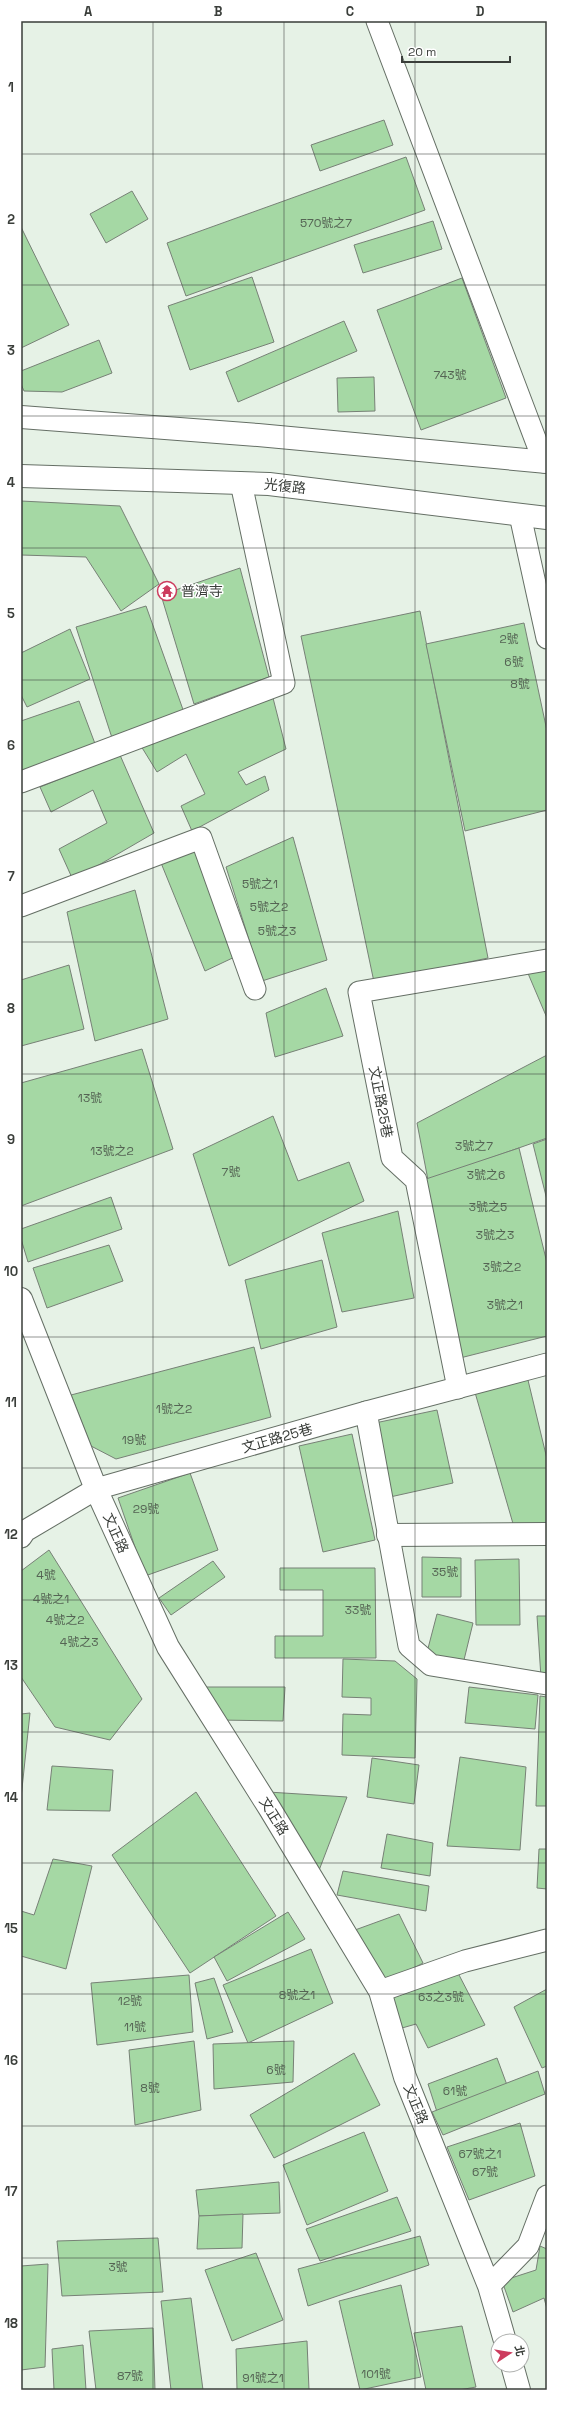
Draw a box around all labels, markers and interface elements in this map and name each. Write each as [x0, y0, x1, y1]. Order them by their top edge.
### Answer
text: A [84, 3, 93, 20]
text: B [214, 3, 223, 20]
text: C [346, 3, 354, 20]
text: D [476, 3, 485, 20]
scale bar [402, 38, 510, 64]
text: 20 m [408, 44, 436, 60]
text: 1 [8, 79, 14, 96]
text: 2 [7, 211, 15, 228]
house number: 570號之7 [300, 215, 352, 231]
text: 3 [7, 342, 15, 359]
house number: 743號 [434, 367, 466, 383]
text: 4 [7, 474, 15, 491]
street label: 光復路 [263, 475, 307, 497]
temple icon: 普濟寺 [156, 580, 178, 602]
place label: 普濟寺 [181, 582, 223, 600]
text: 5 [7, 605, 15, 622]
house number: 2號 [499, 631, 519, 647]
house number: 6號 [504, 654, 524, 670]
house number: 8號 [510, 676, 530, 692]
text: 6 [7, 737, 15, 754]
text: 7 [7, 868, 15, 885]
house number: 5號之1 [242, 876, 278, 892]
house number: 5號之2 [250, 899, 288, 915]
house number: 5號之3 [258, 923, 296, 939]
text: 8 [7, 1000, 15, 1017]
street label: 文正路25巷 [365, 1065, 397, 1139]
house number: 13號 [78, 1090, 102, 1106]
text: 9 [7, 1131, 15, 1148]
house number: 3號之7 [455, 1138, 493, 1154]
house number: 13號之2 [90, 1143, 134, 1159]
house number: 7號 [222, 1164, 240, 1180]
house number: 3號之6 [467, 1167, 505, 1183]
house number: 3號之5 [469, 1199, 507, 1215]
house number: 3號之3 [476, 1227, 514, 1243]
house number: 3號之2 [483, 1259, 521, 1275]
text: 10 [4, 1263, 18, 1280]
house number: 3號之1 [487, 1297, 523, 1313]
text: 11 [5, 1394, 17, 1411]
house number: 1號之2 [156, 1401, 192, 1417]
street label: 文正路25巷 [240, 1419, 314, 1457]
house number: 19號 [122, 1432, 146, 1448]
house number: 29號 [133, 1501, 159, 1517]
street label: 文正路 [99, 1510, 133, 1556]
text: 12 [4, 1526, 18, 1543]
house number: 35號 [432, 1564, 458, 1580]
house number: 4號 [36, 1567, 56, 1583]
house number: 4號之1 [33, 1591, 69, 1607]
house number: 33號 [345, 1602, 371, 1618]
house number: 4號之2 [46, 1612, 84, 1628]
house number: 4號之3 [60, 1634, 98, 1650]
text: 13 [4, 1657, 18, 1674]
text: 14 [4, 1789, 18, 1806]
street label: 文正路 [255, 1793, 293, 1839]
text: 15 [4, 1920, 18, 1937]
house number: 8號之1 [279, 1987, 315, 2003]
house number: 63之3號 [418, 1989, 464, 2005]
house number: 12號 [118, 1993, 142, 2009]
house number: 11號 [124, 2019, 146, 2035]
text: 16 [4, 2052, 18, 2069]
house number: 6號 [266, 2062, 286, 2078]
house number: 8號 [140, 2080, 160, 2096]
street label: 文正路 [400, 2081, 432, 2127]
house number: 61號 [443, 2083, 467, 2099]
house number: 67號之1 [459, 2146, 501, 2162]
house number: 67號 [472, 2164, 498, 2180]
text: 17 [4, 2183, 18, 2200]
house number: 3號 [108, 2259, 128, 2275]
text: 18 [4, 2315, 18, 2332]
north arrow [490, 2333, 530, 2373]
text: 北 [512, 2344, 528, 2358]
house number: 101號 [361, 2366, 391, 2382]
house number: 87號 [117, 2368, 143, 2384]
house number: 91號之1 [242, 2370, 284, 2386]

